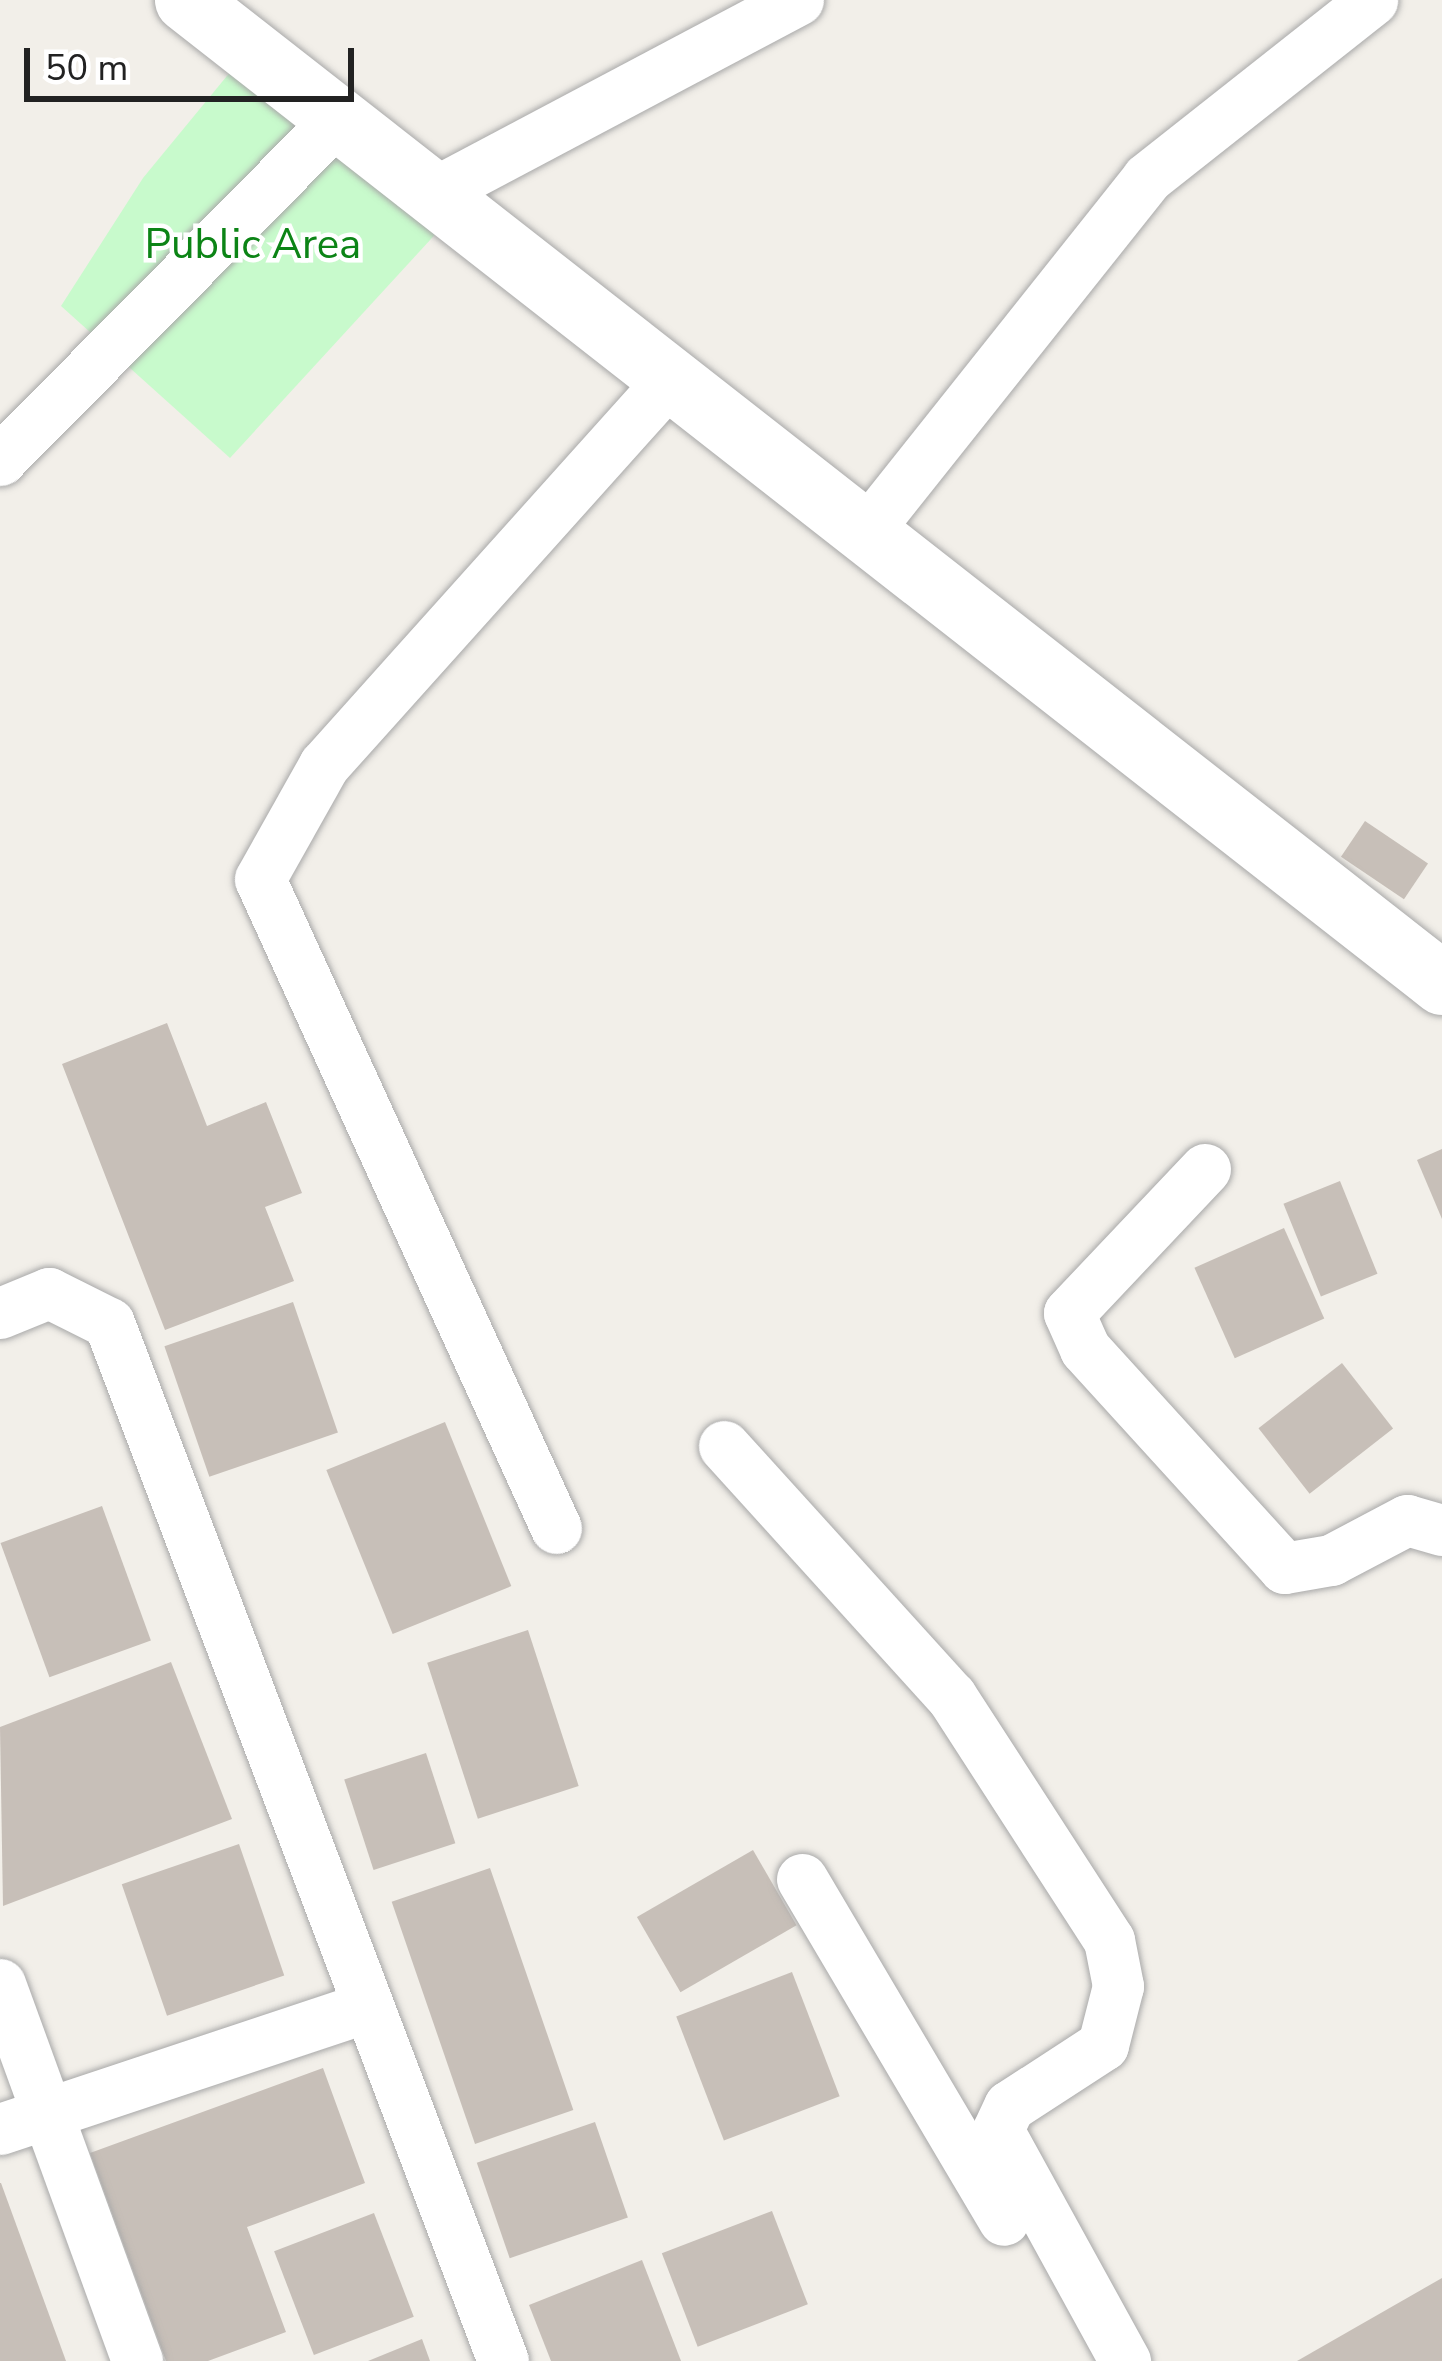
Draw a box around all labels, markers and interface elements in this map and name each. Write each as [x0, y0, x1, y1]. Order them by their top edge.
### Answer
scale bar [30, 24, 360, 98]
text: 50 m [45, 44, 128, 93]
park label: Public Area [145, 220, 361, 270]

